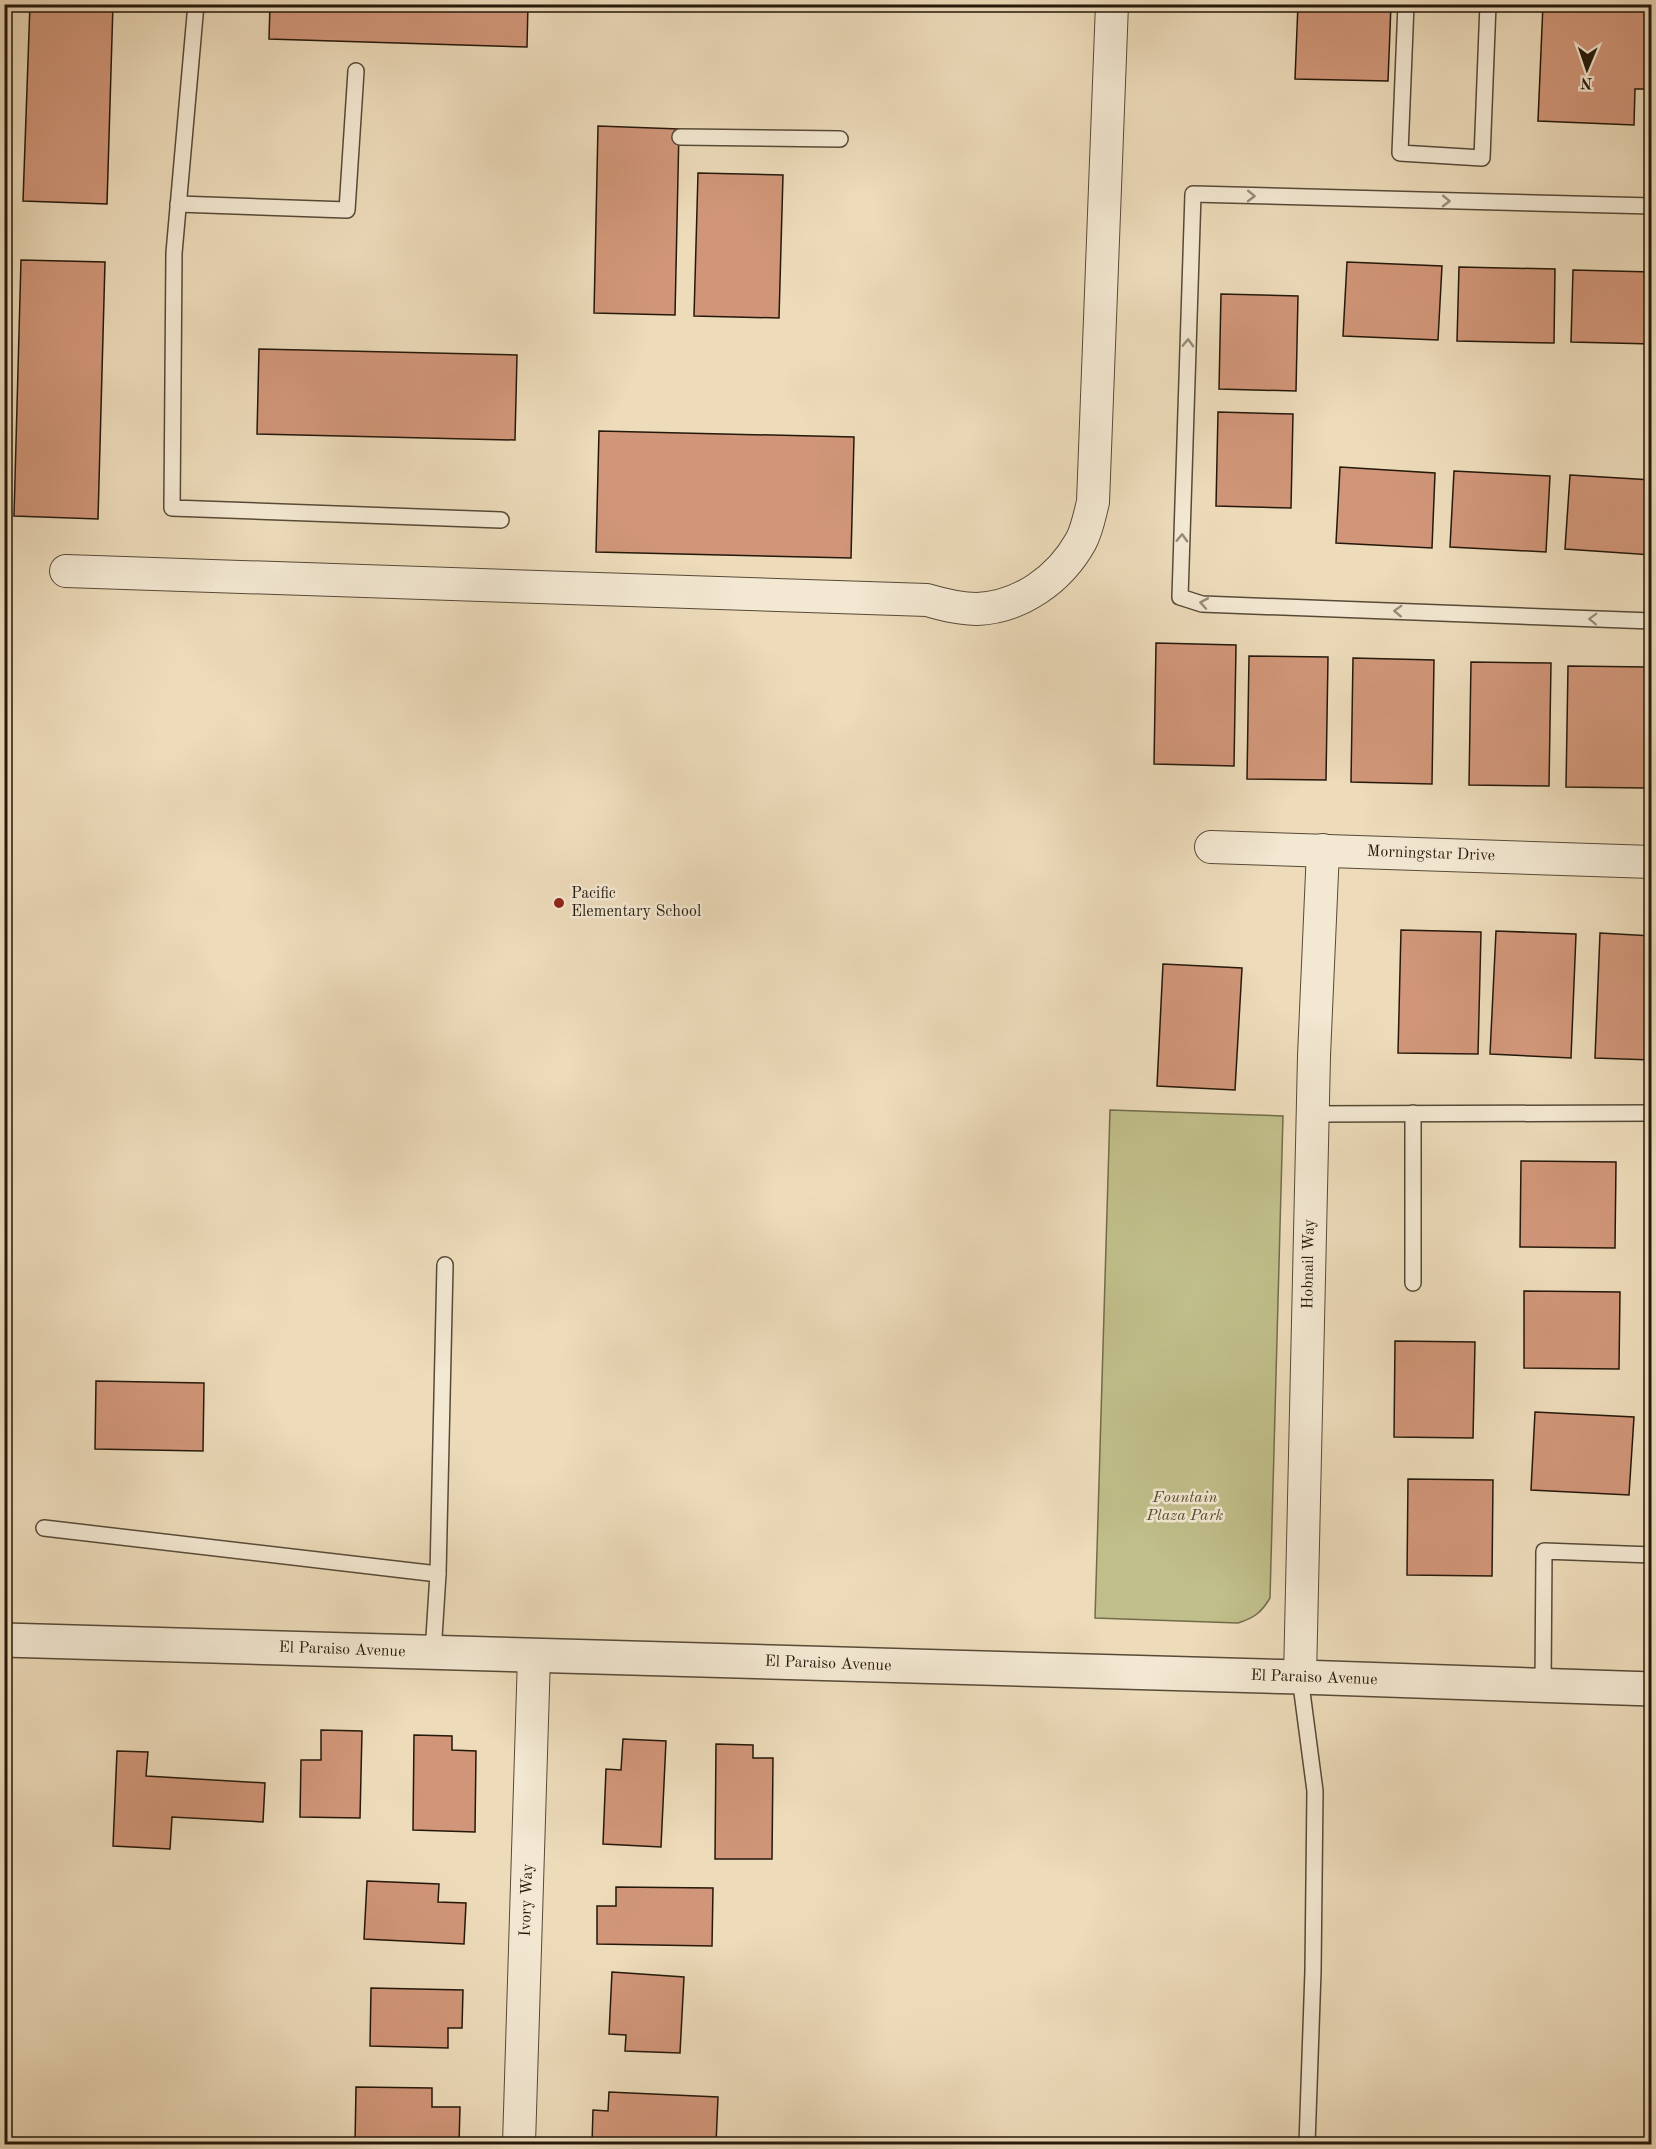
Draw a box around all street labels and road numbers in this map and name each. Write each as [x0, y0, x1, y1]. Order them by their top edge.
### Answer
street label: Morningstar Drive [1367, 844, 1495, 864]
street label: Hobnail Way [1300, 1218, 1318, 1309]
street label: El Paraiso Avenue [278, 1640, 406, 1660]
street label: El Paraiso Avenue [764, 1654, 892, 1674]
street label: El Paraiso Avenue [1250, 1668, 1378, 1688]
street label: Ivory Way [518, 1863, 536, 1937]

